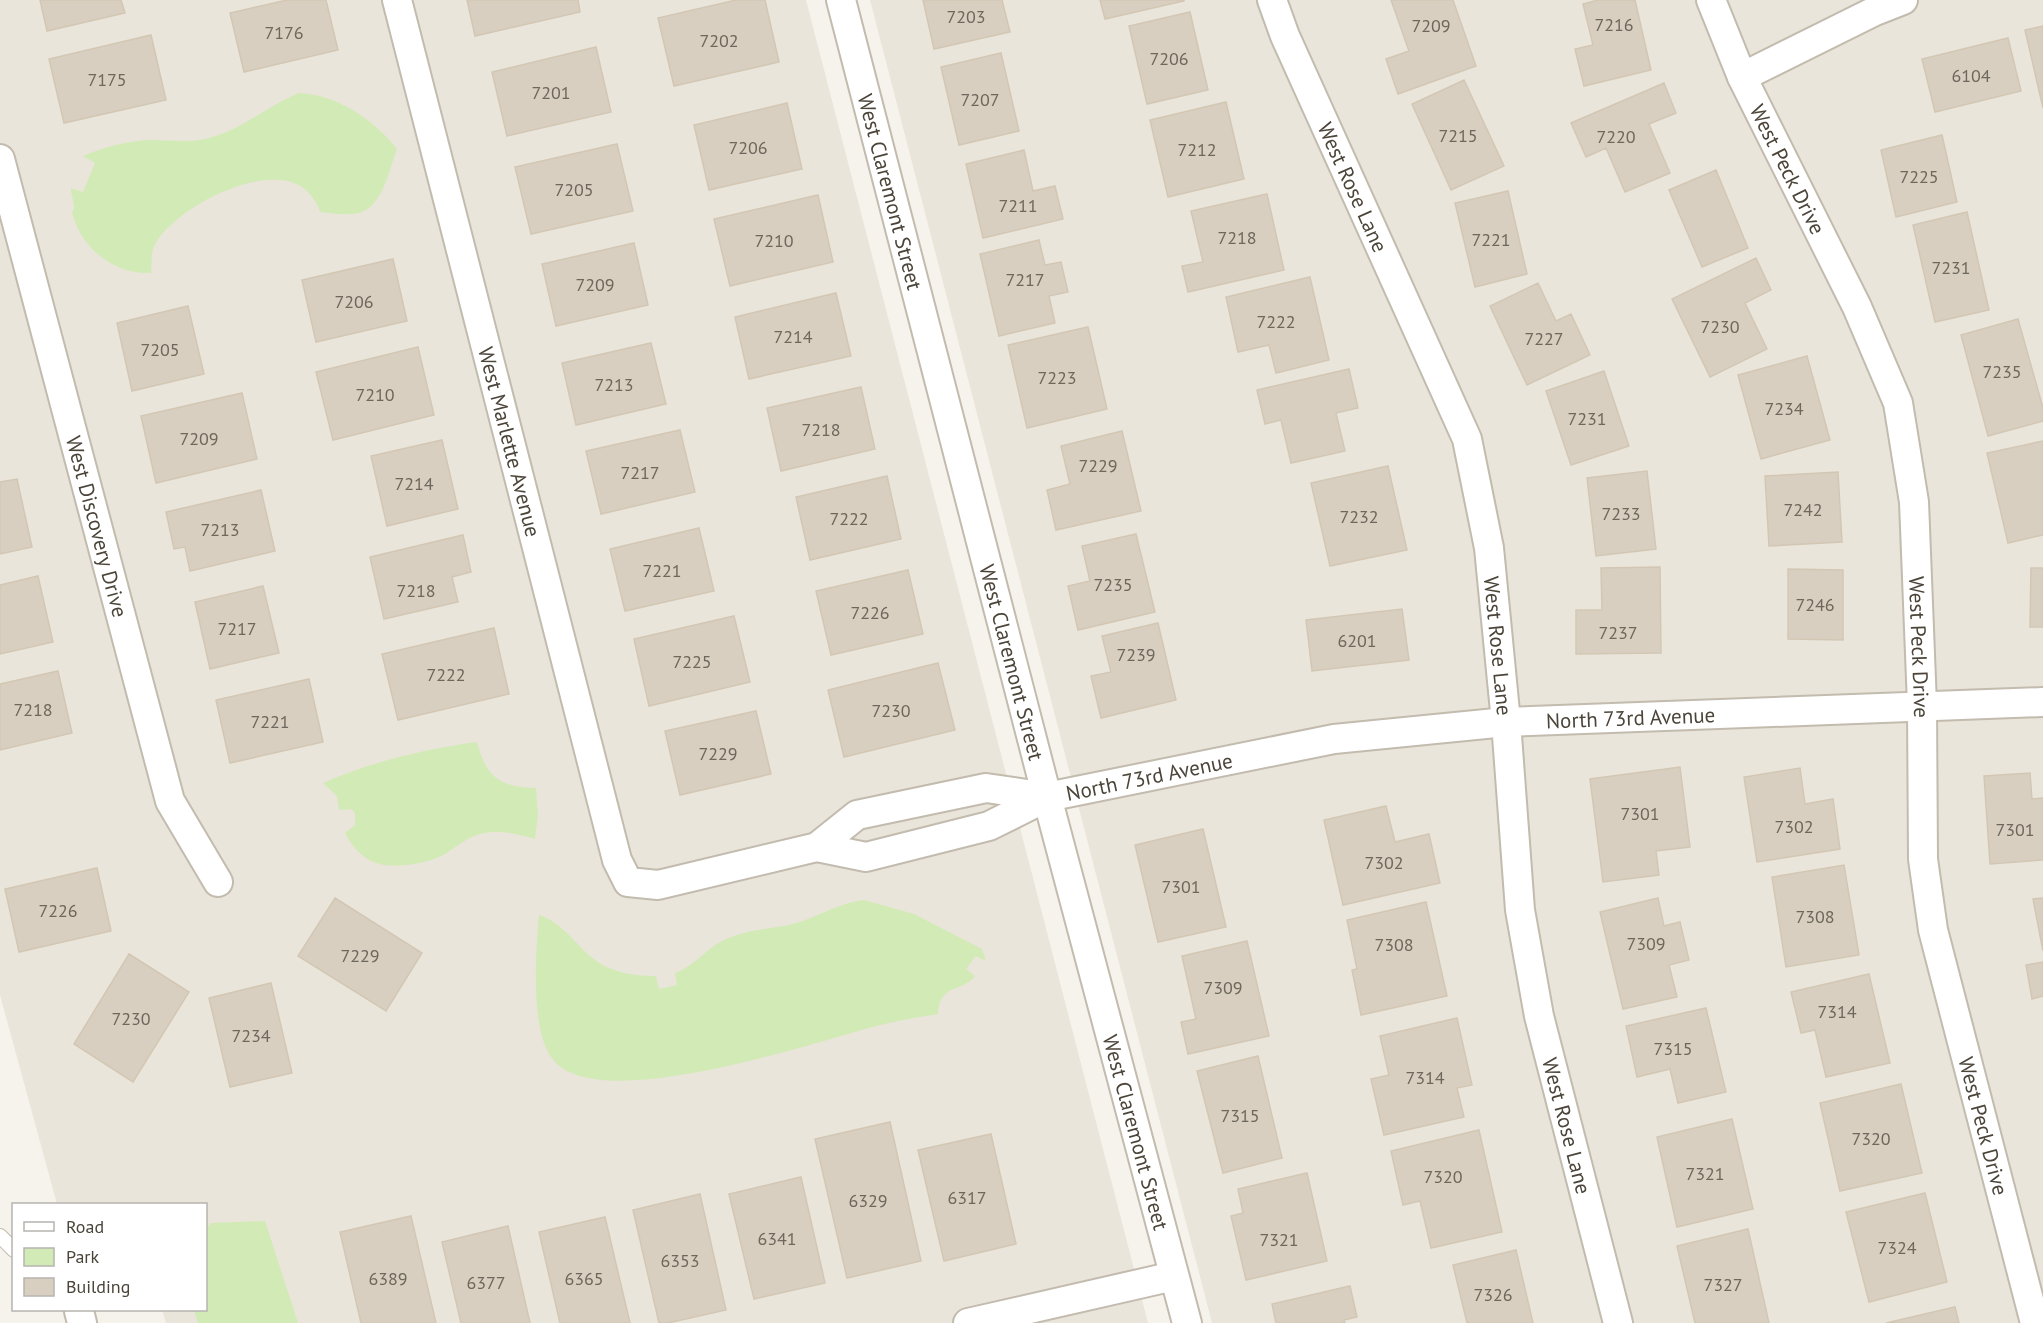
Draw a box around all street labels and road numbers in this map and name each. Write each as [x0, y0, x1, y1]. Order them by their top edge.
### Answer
street label: West Claremont Street [852, 91, 929, 293]
street label: West Peck Drive [1744, 100, 1832, 239]
street label: West Rose Lane [1312, 118, 1394, 256]
street label: West Marlette Avenue [473, 344, 547, 540]
street label: West Discovery Drive [60, 433, 134, 620]
street label: West Claremont Street [974, 561, 1050, 763]
street label: West Rose Lane [1478, 575, 1519, 717]
street label: West Peck Drive [1903, 576, 1936, 718]
street label: North 73rd Avenue [1545, 701, 1716, 734]
street label: North 73rd Avenue [1064, 746, 1235, 806]
street label: West Claremont Street [1097, 1031, 1175, 1233]
street label: West Peck Drive [1953, 1054, 2015, 1198]
street label: West Rose Lane [1537, 1055, 1598, 1197]

